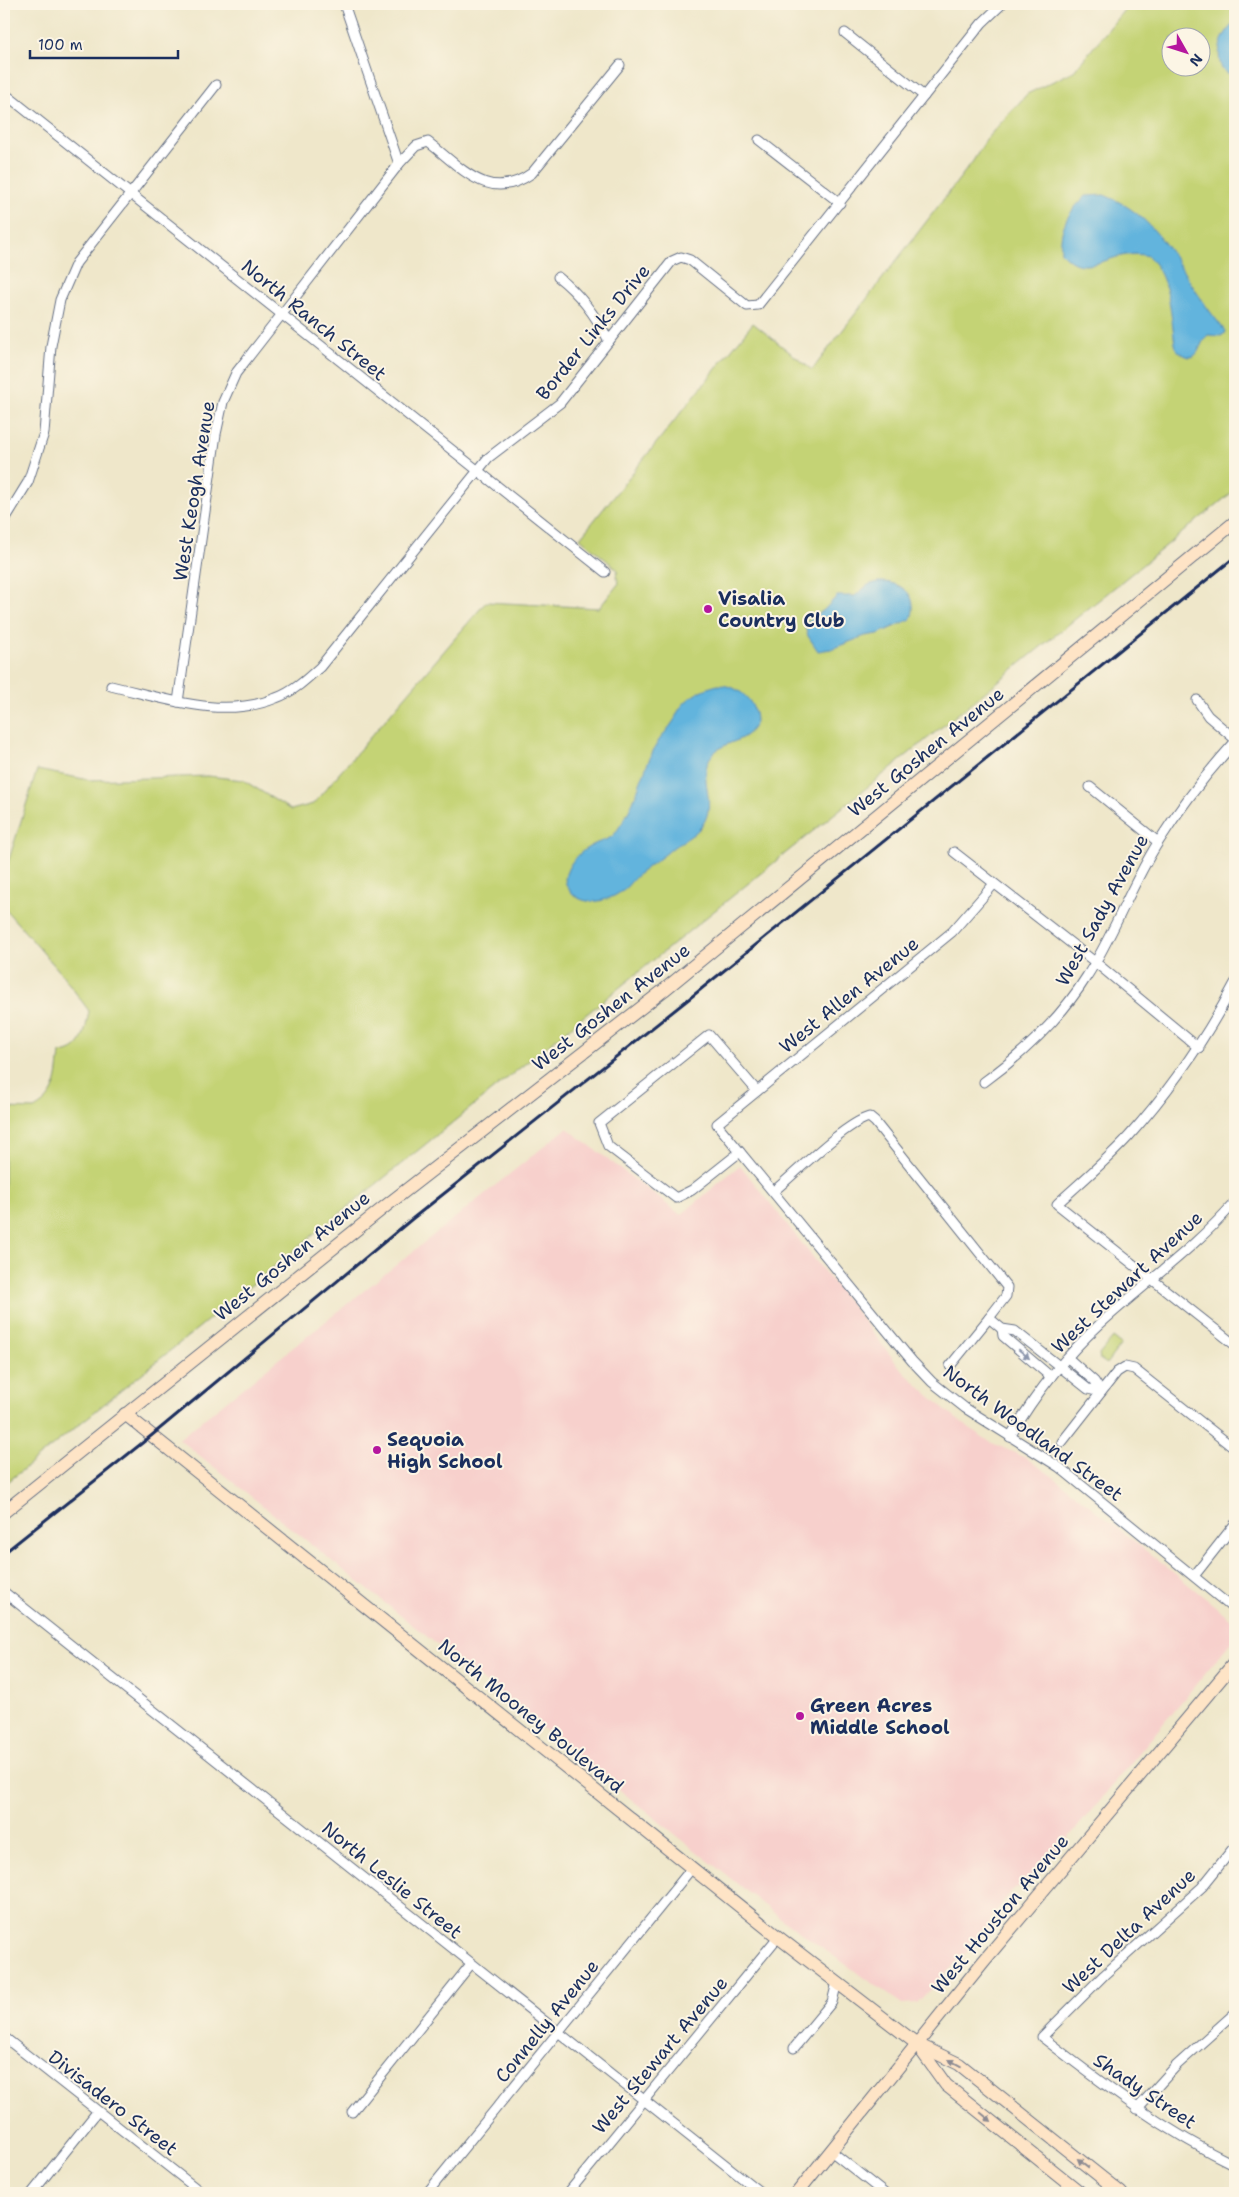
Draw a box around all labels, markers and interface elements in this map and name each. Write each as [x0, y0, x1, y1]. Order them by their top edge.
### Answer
scale bar [30, 28, 178, 60]
north arrow [1162, 28, 1212, 78]
text: 100 m [38, 35, 83, 55]
text: N [1186, 50, 1207, 70]
street label: North Ranch Street [236, 254, 392, 386]
street label: Border Links Drive [530, 259, 656, 405]
street label: West Keogh Avenue [167, 399, 221, 583]
place label: Visalia Country Club [718, 586, 845, 633]
marker: Visalia Country Club [702, 603, 714, 615]
street label: West Goshen Avenue [843, 681, 1009, 823]
street label: West Sady Avenue [1050, 830, 1154, 990]
street label: West Allen Avenue [774, 931, 924, 1059]
street label: West Goshen Avenue [527, 937, 695, 1077]
street label: West Goshen Avenue [209, 1185, 375, 1327]
street label: West Stewart Avenue [1046, 1205, 1208, 1359]
one-way arrow [1018, 1348, 1030, 1360]
street label: North Woodland Street [938, 1359, 1128, 1507]
place label: Sequoia High School [387, 1427, 503, 1474]
marker: Sequoia High School [371, 1444, 383, 1456]
street label: North Mooney Boulevard [433, 1633, 629, 1799]
place label: Green Acres Middle School [810, 1693, 950, 1740]
marker: Green Acres Middle School [794, 1710, 806, 1722]
street label: North Leslie Street [317, 1816, 467, 1944]
street label: West Houston Avenue [926, 1829, 1074, 1999]
street label: West Delta Avenue [1057, 1863, 1201, 1999]
street label: Connelly Avenue [490, 1954, 604, 2088]
street label: West Stewart Avenue [587, 1971, 733, 2139]
street label: Divisadero Street [43, 2045, 183, 2161]
street label: Shady Street [1089, 2047, 1201, 2135]
one-way arrow [949, 2059, 962, 2068]
one-way arrow [979, 2112, 992, 2123]
one-way arrow [1076, 2158, 1090, 2168]

